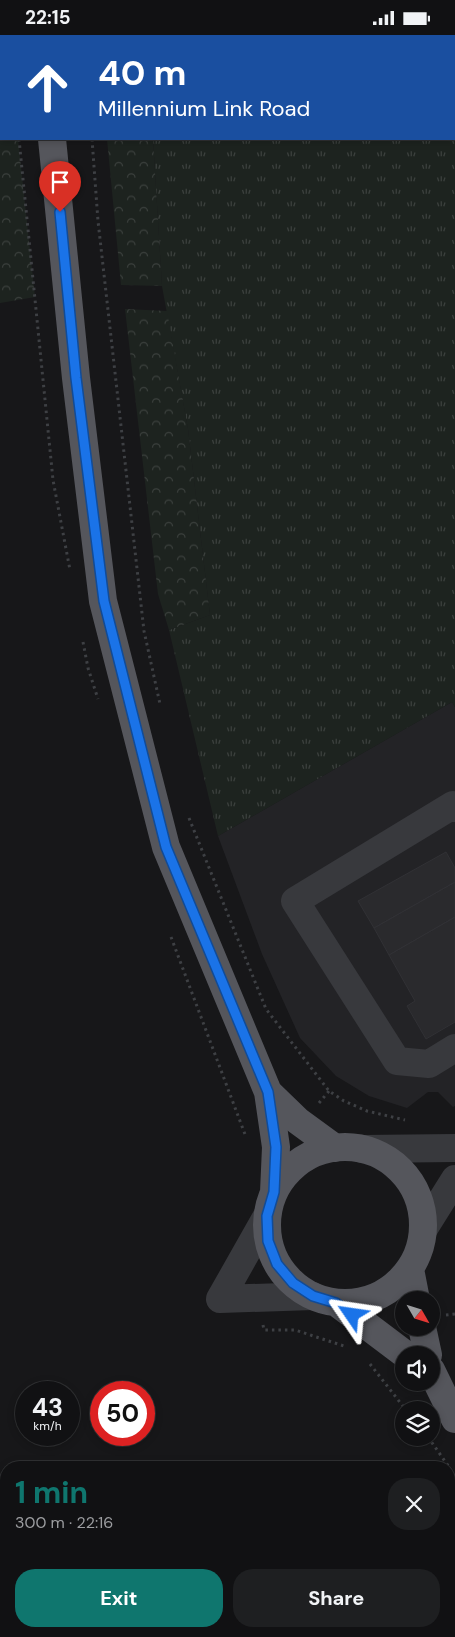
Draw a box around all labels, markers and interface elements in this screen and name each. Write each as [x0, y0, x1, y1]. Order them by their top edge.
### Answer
text: 22:15 [25, 5, 71, 30]
text: 40 m [98, 50, 187, 96]
icon: ahead [15, 55, 80, 120]
text: Millennium Link Road [98, 94, 310, 123]
pin [39, 161, 81, 212]
icon: arrive [46, 168, 74, 196]
position arrow [325, 1288, 377, 1340]
north arrow [395, 1291, 440, 1336]
map controls [395, 1291, 440, 1446]
button: sound [395, 1346, 440, 1391]
speed limit sign: 50 [90, 1381, 155, 1446]
text: 43 [32, 1391, 63, 1424]
button: layers [395, 1401, 440, 1446]
text: km/h [33, 1418, 62, 1434]
text: 1 min [15, 1473, 88, 1512]
button: close [388, 1478, 440, 1530]
text: 300 m · 22:16 [15, 1512, 113, 1533]
button: Exit [15, 1569, 223, 1627]
button: Share [233, 1569, 440, 1627]

